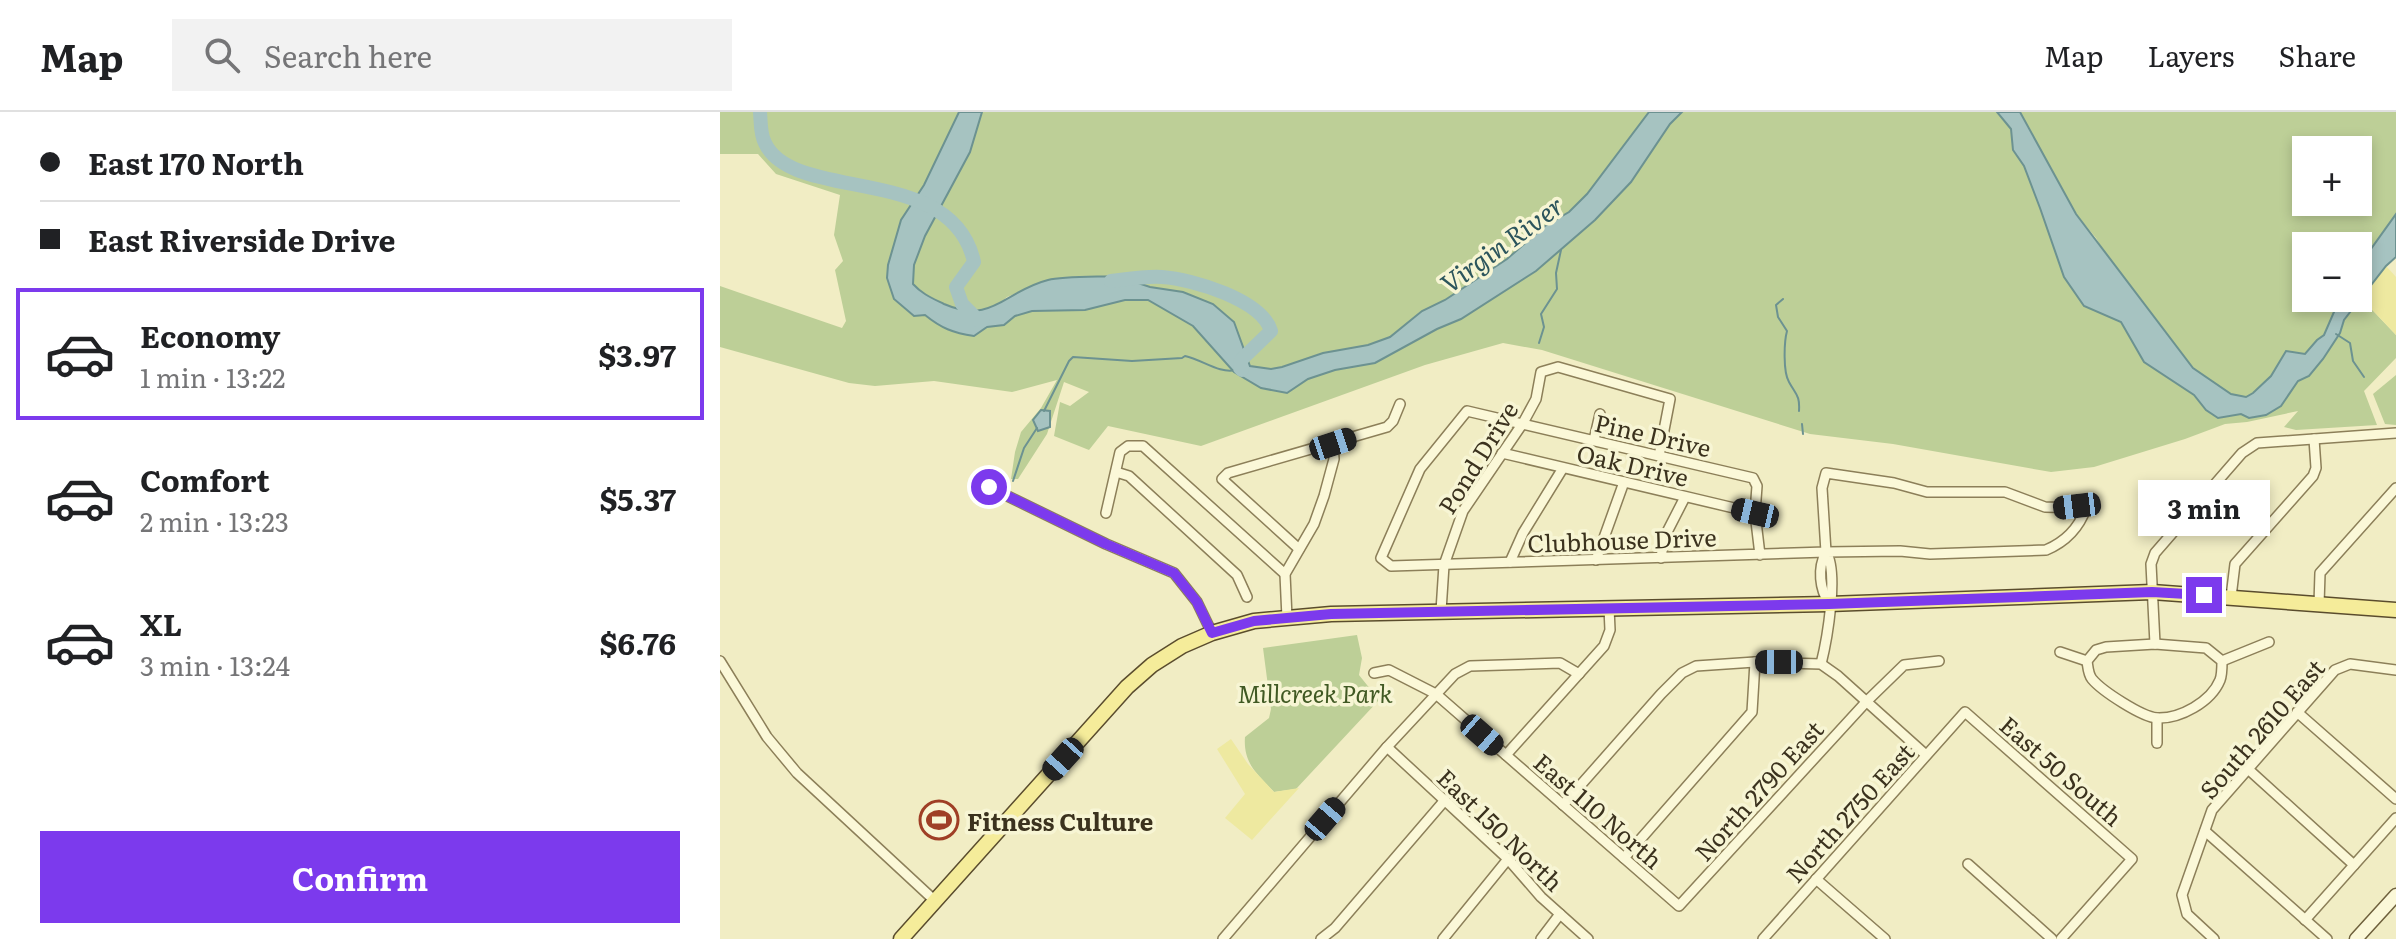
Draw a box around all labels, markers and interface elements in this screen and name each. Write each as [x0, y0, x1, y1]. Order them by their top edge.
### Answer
search box [172, 19, 732, 91]
text: Map [40, 27, 124, 84]
icon: search [200, 33, 244, 77]
text: Search here [264, 33, 432, 77]
text: Map [2044, 34, 2103, 76]
text: Layers [2147, 34, 2234, 76]
text: Share [2278, 34, 2356, 76]
map controls [2292, 136, 2372, 312]
button: + [2292, 136, 2372, 216]
text: East 170 North [88, 140, 304, 184]
water label: Virgin River [1431, 185, 1571, 301]
text: East Riverside Drive [88, 217, 395, 261]
button: − [2292, 232, 2372, 312]
text: Economy [140, 313, 280, 357]
icon: car [44, 318, 116, 390]
text: $3.97 [598, 332, 676, 376]
text: 1 min · 13:22 [140, 357, 285, 396]
street label: Pond Drive [1429, 394, 1525, 520]
street label: Pine Drive [1591, 404, 1715, 464]
car [1306, 425, 1360, 463]
street label: Oak Drive [1574, 434, 1692, 494]
text: Comfort [140, 457, 270, 501]
icon: car [44, 462, 116, 534]
route start [971, 469, 1007, 505]
text: $5.37 [600, 476, 676, 520]
callout: 3 min [2138, 479, 2270, 535]
text: 3 min [2167, 488, 2241, 527]
car [2052, 491, 2102, 521]
car [1729, 496, 1781, 530]
text: 2 min · 13:23 [140, 501, 289, 540]
street label: Clubhouse Drive [1527, 518, 1717, 560]
route end [2186, 577, 2222, 613]
text: XL [140, 601, 182, 645]
icon: car [44, 606, 116, 678]
text: $6.76 [600, 620, 676, 664]
text: 3 min · 13:24 [140, 645, 290, 684]
car [1755, 650, 1803, 674]
street label: South 2610 East [2190, 650, 2332, 806]
park label: Millcreek Park [1237, 675, 1393, 710]
street label: East 50 South [1993, 707, 2131, 833]
car [1456, 710, 1508, 760]
street label: North 2790 East [1685, 712, 1831, 868]
car [1038, 733, 1088, 785]
street label: North 2750 East [1777, 734, 1921, 890]
street label: East 110 North [1527, 744, 1671, 876]
street label: East 150 North [1430, 760, 1572, 898]
car [1300, 793, 1350, 845]
sports icon: Fitness Culture [918, 799, 960, 841]
place label: Fitness Culture [967, 803, 1153, 838]
button: Confirm [40, 831, 680, 923]

